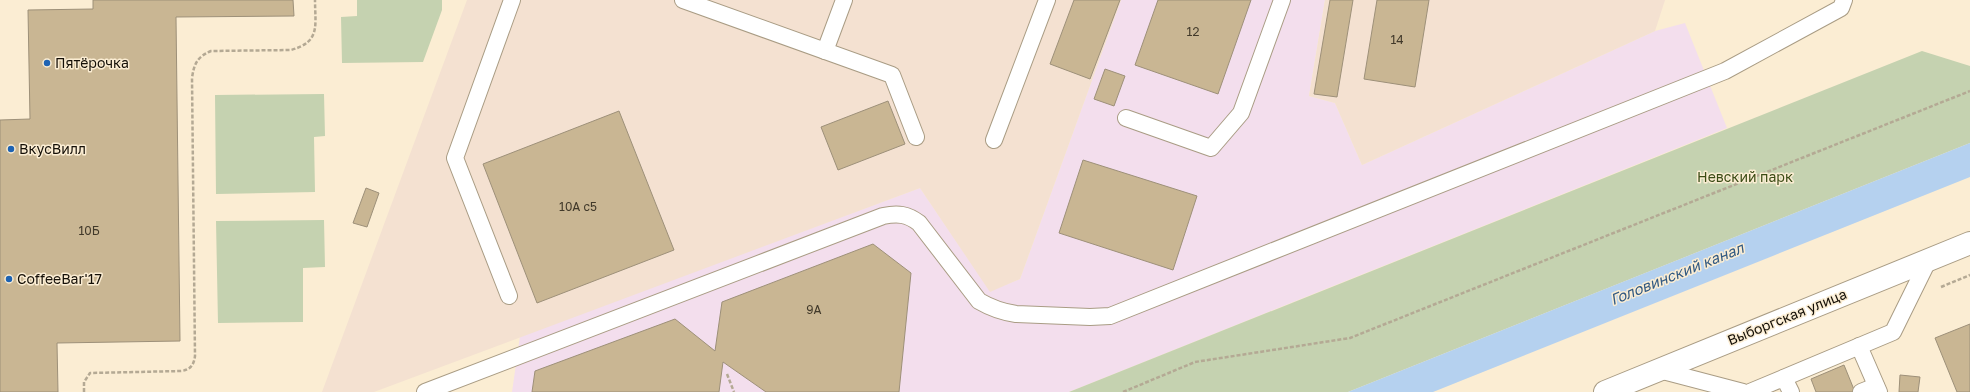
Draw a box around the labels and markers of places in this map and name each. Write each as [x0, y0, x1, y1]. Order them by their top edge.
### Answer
place label: Пятёрочка [55, 54, 129, 71]
marker: Пятёрочка [42, 58, 52, 68]
place label: ВкусВилл [19, 140, 86, 157]
marker: ВкусВилл [6, 144, 16, 154]
place label: CoffeeBar'17 [17, 270, 102, 287]
marker: CoffeeBar'17 [4, 274, 14, 284]

